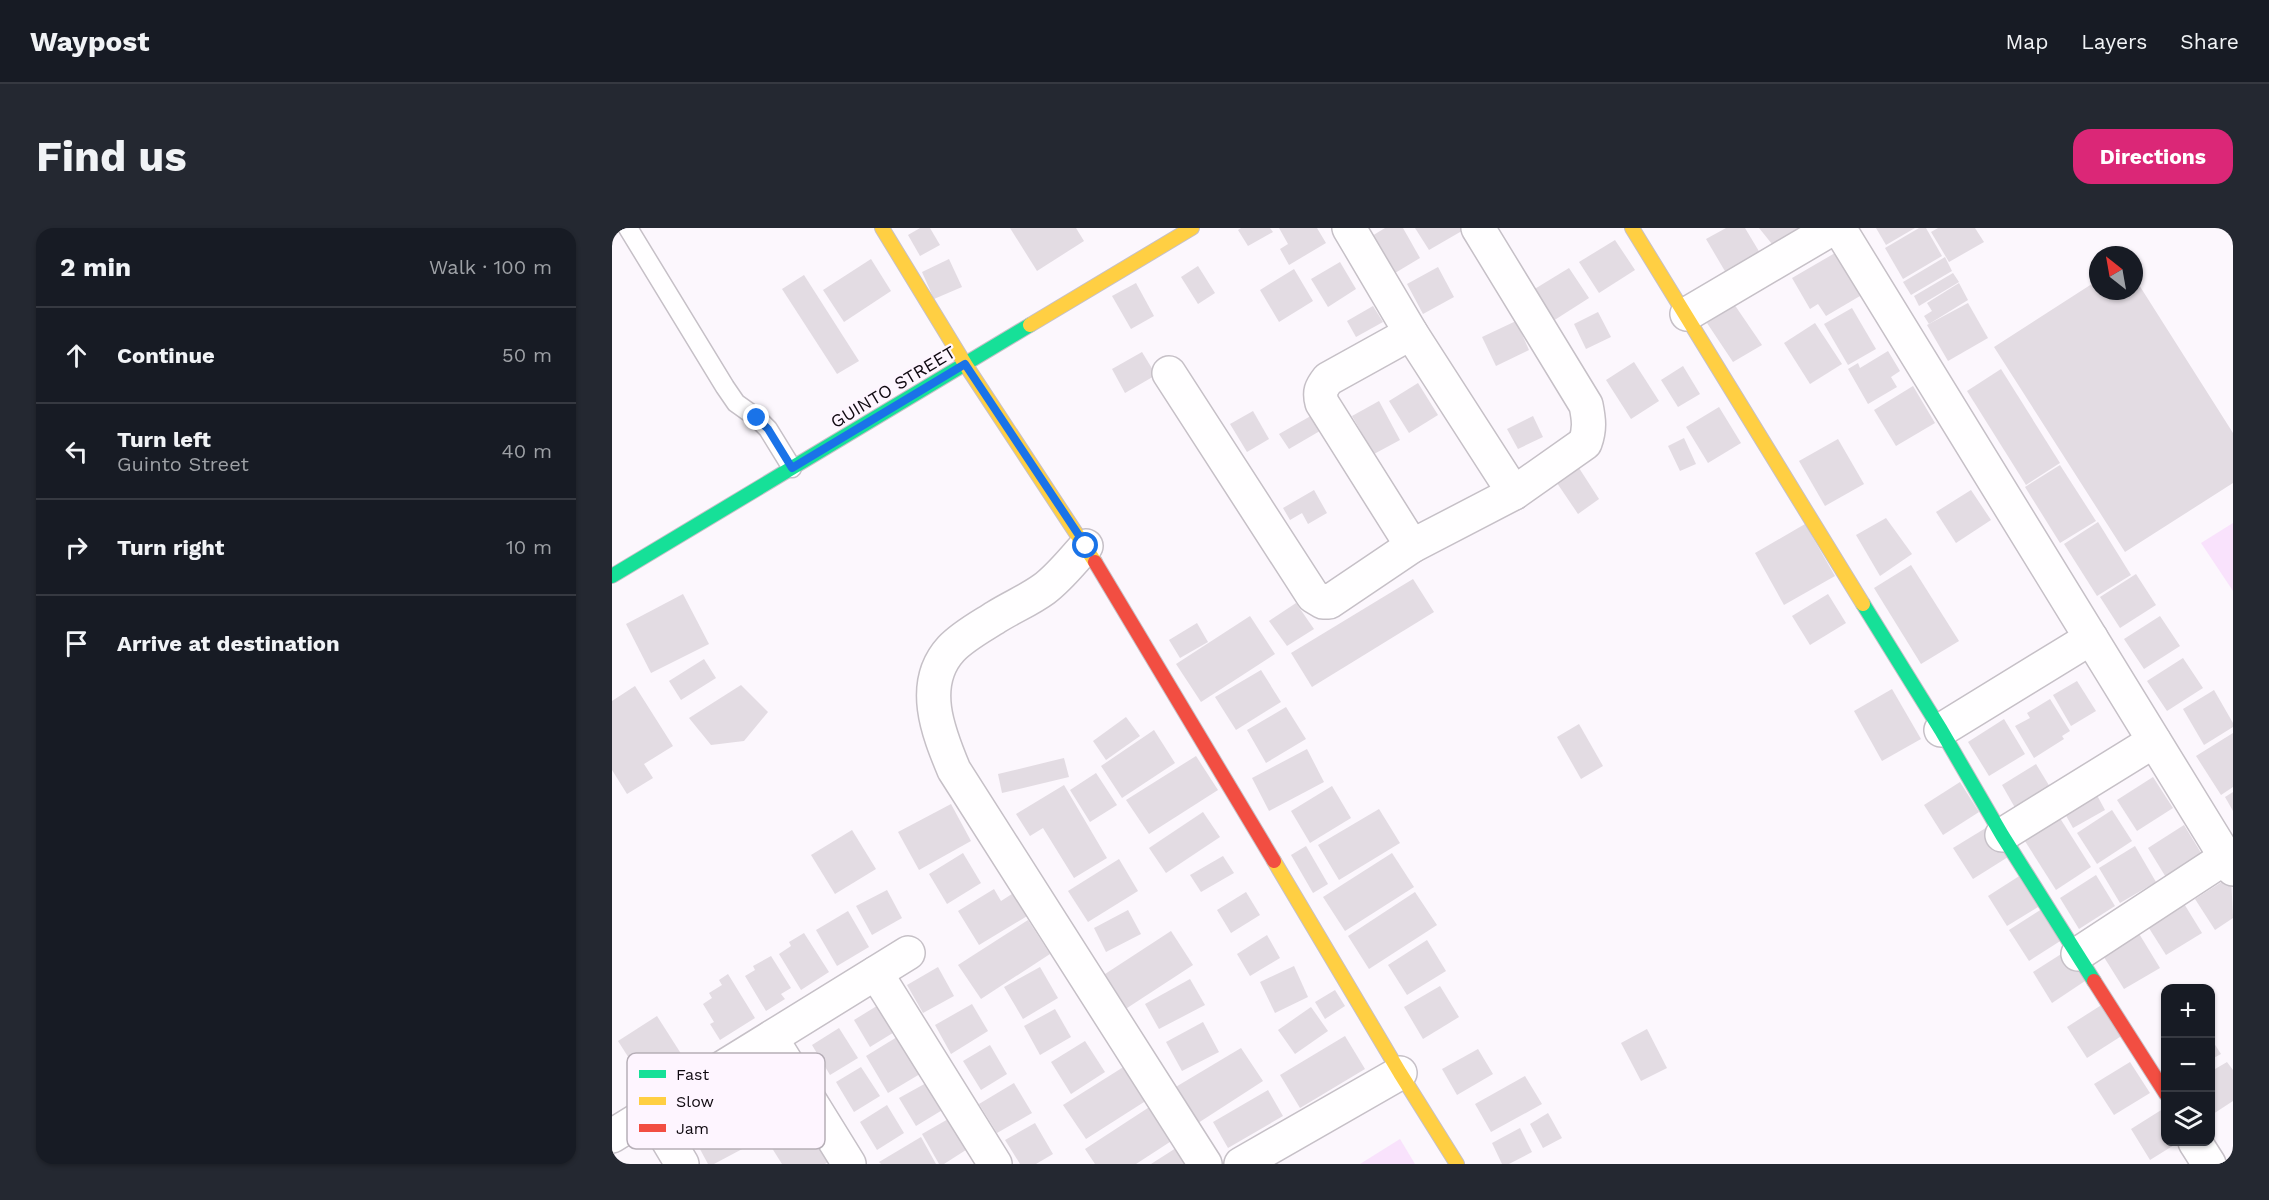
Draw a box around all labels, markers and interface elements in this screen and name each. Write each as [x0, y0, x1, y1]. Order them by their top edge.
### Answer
text: Waypost [30, 25, 149, 58]
text: Map [2005, 29, 2048, 54]
text: Layers [2081, 29, 2147, 54]
text: Share [2180, 29, 2239, 54]
button: Directions [2073, 129, 2233, 184]
text: Find us [36, 132, 187, 181]
north arrow [2089, 246, 2143, 300]
text: 2 min [60, 252, 131, 282]
text: Walk · 100 m [429, 255, 552, 279]
icon: ahead [60, 339, 93, 372]
street label: GUINTO STREET [826, 341, 959, 432]
text: Continue [117, 343, 215, 368]
text: 50 m [502, 343, 552, 367]
route end [743, 404, 769, 430]
text: Turn left [117, 427, 211, 452]
icon: left [60, 435, 93, 468]
text: 40 m [501, 439, 552, 463]
text: Guinto Street [117, 452, 249, 476]
icon: right [60, 531, 93, 564]
route start [1072, 532, 1098, 558]
text: Turn right [117, 535, 224, 560]
text: 10 m [506, 535, 552, 559]
icon: arrive [60, 627, 93, 660]
text: Arrive at destination [117, 631, 340, 656]
map controls [2161, 984, 2215, 1146]
button: + [2161, 984, 2215, 1038]
button: − [2161, 1038, 2215, 1092]
legend [627, 1053, 825, 1149]
text: Fast [676, 1065, 709, 1084]
text: Slow [676, 1092, 714, 1111]
button: layers [2161, 1092, 2215, 1146]
text: Jam [676, 1119, 709, 1138]

